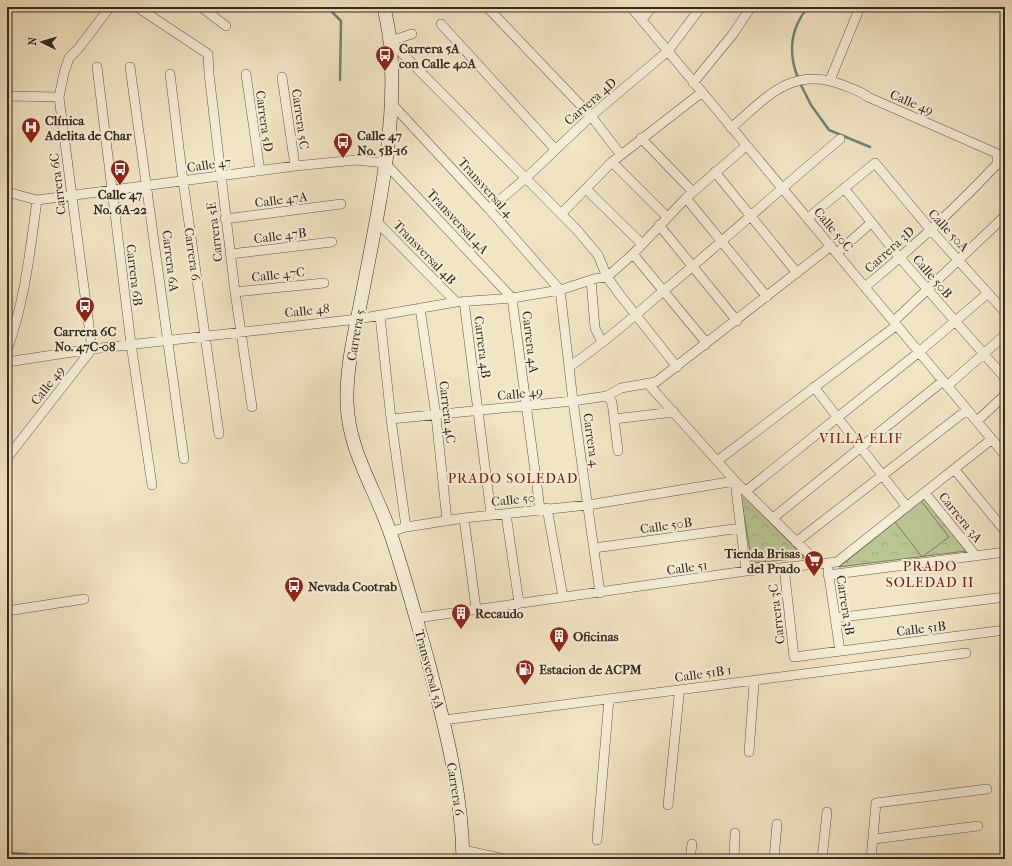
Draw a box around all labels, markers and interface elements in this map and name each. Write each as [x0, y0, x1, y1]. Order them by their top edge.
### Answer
north arrow [22, 22, 62, 62]
text: N [26, 36, 39, 46]
place label: Carrera 5A con Calle 40A [399, 41, 476, 72]
bus stop icon: Carrera 5A con Calle 40A [374, 44, 396, 72]
street label: Carrera 4D [561, 75, 619, 128]
street label: Calle 49 [888, 87, 936, 118]
street label: Carrera 5C [289, 88, 312, 150]
street label: Carrera 5D [253, 89, 276, 153]
place label: Clínica Adelita de Char [44, 113, 132, 143]
hospital icon: Clínica Adelita de Char [20, 116, 42, 144]
place label: Calle 47 No. 5B-16 [357, 128, 409, 158]
bus stop icon: Calle 47 No. 5B-16 [332, 131, 354, 159]
street label: Carrera 6C [46, 152, 69, 216]
street label: Calle 47 [186, 154, 232, 175]
street label: Transversal 4 [455, 155, 516, 220]
bus stop icon: Calle 47 No. 6A-22 [109, 158, 131, 186]
street label: Transversal 4A [424, 186, 492, 257]
place label: Calle 47 No. 6A-22 [93, 187, 147, 217]
street label: Calle 47A [254, 189, 309, 210]
street label: Carrera 5E [203, 201, 226, 263]
street label: Calle 50C [811, 204, 856, 254]
street label: Calle 50A [925, 206, 972, 255]
street label: Transversal 4B [390, 217, 459, 288]
street label: Carrera 3D [861, 223, 917, 276]
street label: Calle 47B [253, 225, 307, 246]
street label: Carrera 6 [181, 227, 204, 283]
street label: Carrera 6A [159, 229, 182, 293]
street label: Carrera 6B [123, 243, 146, 307]
street label: Calle 50B [910, 252, 955, 301]
street label: Calle 47C [251, 264, 306, 285]
bus stop icon: Carrera 6C No. 47C-08 [74, 295, 96, 323]
street label: Calle 48 [284, 301, 330, 320]
street label: Carrera 5 [344, 308, 367, 362]
street label: Carrera 4A [519, 310, 542, 375]
street label: Carrera 4B [471, 315, 494, 379]
place label: Carrera 6C No. 47C-08 [54, 324, 116, 355]
street label: Calle 49 [27, 363, 67, 408]
street label: Carrera 4C [436, 380, 459, 444]
street label: Calle 49 [497, 384, 544, 403]
street label: Carrera 4 [580, 412, 603, 468]
district label: VILLA ELIF [818, 430, 903, 447]
district label: PRADO SOLEDAD [448, 470, 578, 487]
street label: Carrera 3A [936, 489, 986, 546]
street label: Calle 50 [490, 490, 536, 509]
street label: Calle 50B [639, 514, 693, 537]
place label: Tienda Brisas del Prado [724, 546, 800, 576]
supermarket icon: Tienda Brisas del Prado [803, 549, 825, 577]
street label: Calle 51 [666, 557, 709, 578]
district label: PRADO SOLEDAD II [885, 558, 975, 591]
street label: Carrera 3B [833, 574, 858, 636]
bus stop icon: Nevada Cootrab [283, 575, 305, 603]
place label: Nevada Cootrab [308, 579, 397, 594]
street label: Carrera 3C [765, 583, 788, 645]
building icon: Recaudo [450, 602, 472, 630]
place label: Recaudo [475, 606, 524, 621]
street label: Calle 51B [895, 618, 947, 639]
building icon: Oficinas [548, 625, 570, 653]
street label: Transversal 5A [412, 628, 447, 711]
place label: Oficinas [573, 629, 619, 644]
fuel station icon: Estacion de ACPM [514, 658, 536, 686]
place label: Estacion de ACPM [539, 662, 642, 677]
street label: Calle 51B 1 [674, 662, 732, 685]
street label: Carrera 6 [444, 761, 467, 818]

